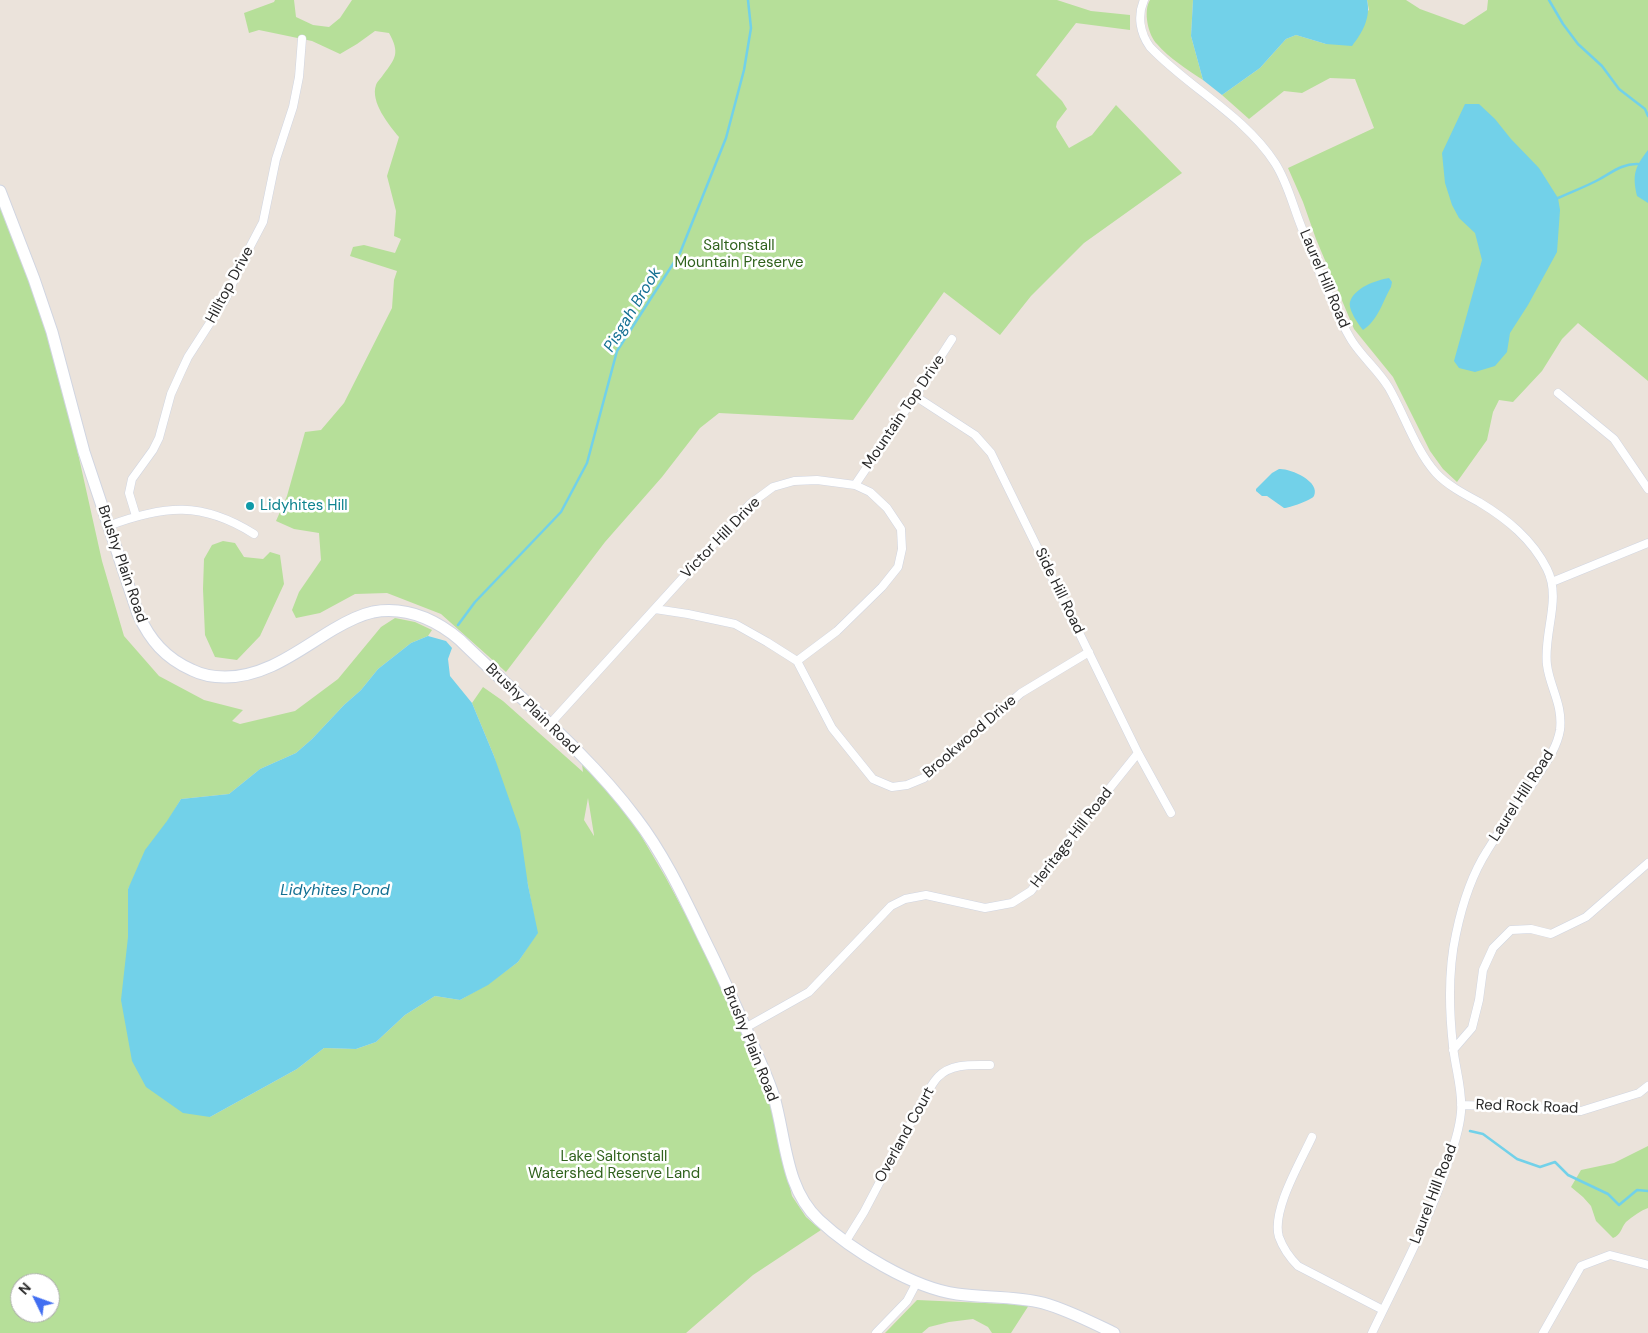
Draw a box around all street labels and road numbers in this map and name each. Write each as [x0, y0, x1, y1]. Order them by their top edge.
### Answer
street label: Laurel Hill Road [1295, 227, 1353, 331]
street label: Hilltop Drive [202, 244, 258, 326]
street label: Mountain Top Drive [859, 351, 949, 473]
street label: Victor Hill Drive [678, 494, 764, 582]
street label: Brushy Plain Road [94, 503, 150, 625]
street label: Side Hill Road [1030, 545, 1088, 637]
street label: Brushy Plain Road [482, 660, 582, 758]
street label: Brookwood Drive [920, 692, 1020, 782]
street label: Laurel Hill Road [1486, 747, 1558, 845]
street label: Heritage Hill Road [1027, 784, 1117, 892]
street label: Brushy Plain Road [719, 984, 781, 1104]
street label: Overland Court [871, 1084, 939, 1186]
street label: Red Rock Road [1475, 1096, 1579, 1118]
street label: Laurel Hill Road [1407, 1142, 1461, 1246]

